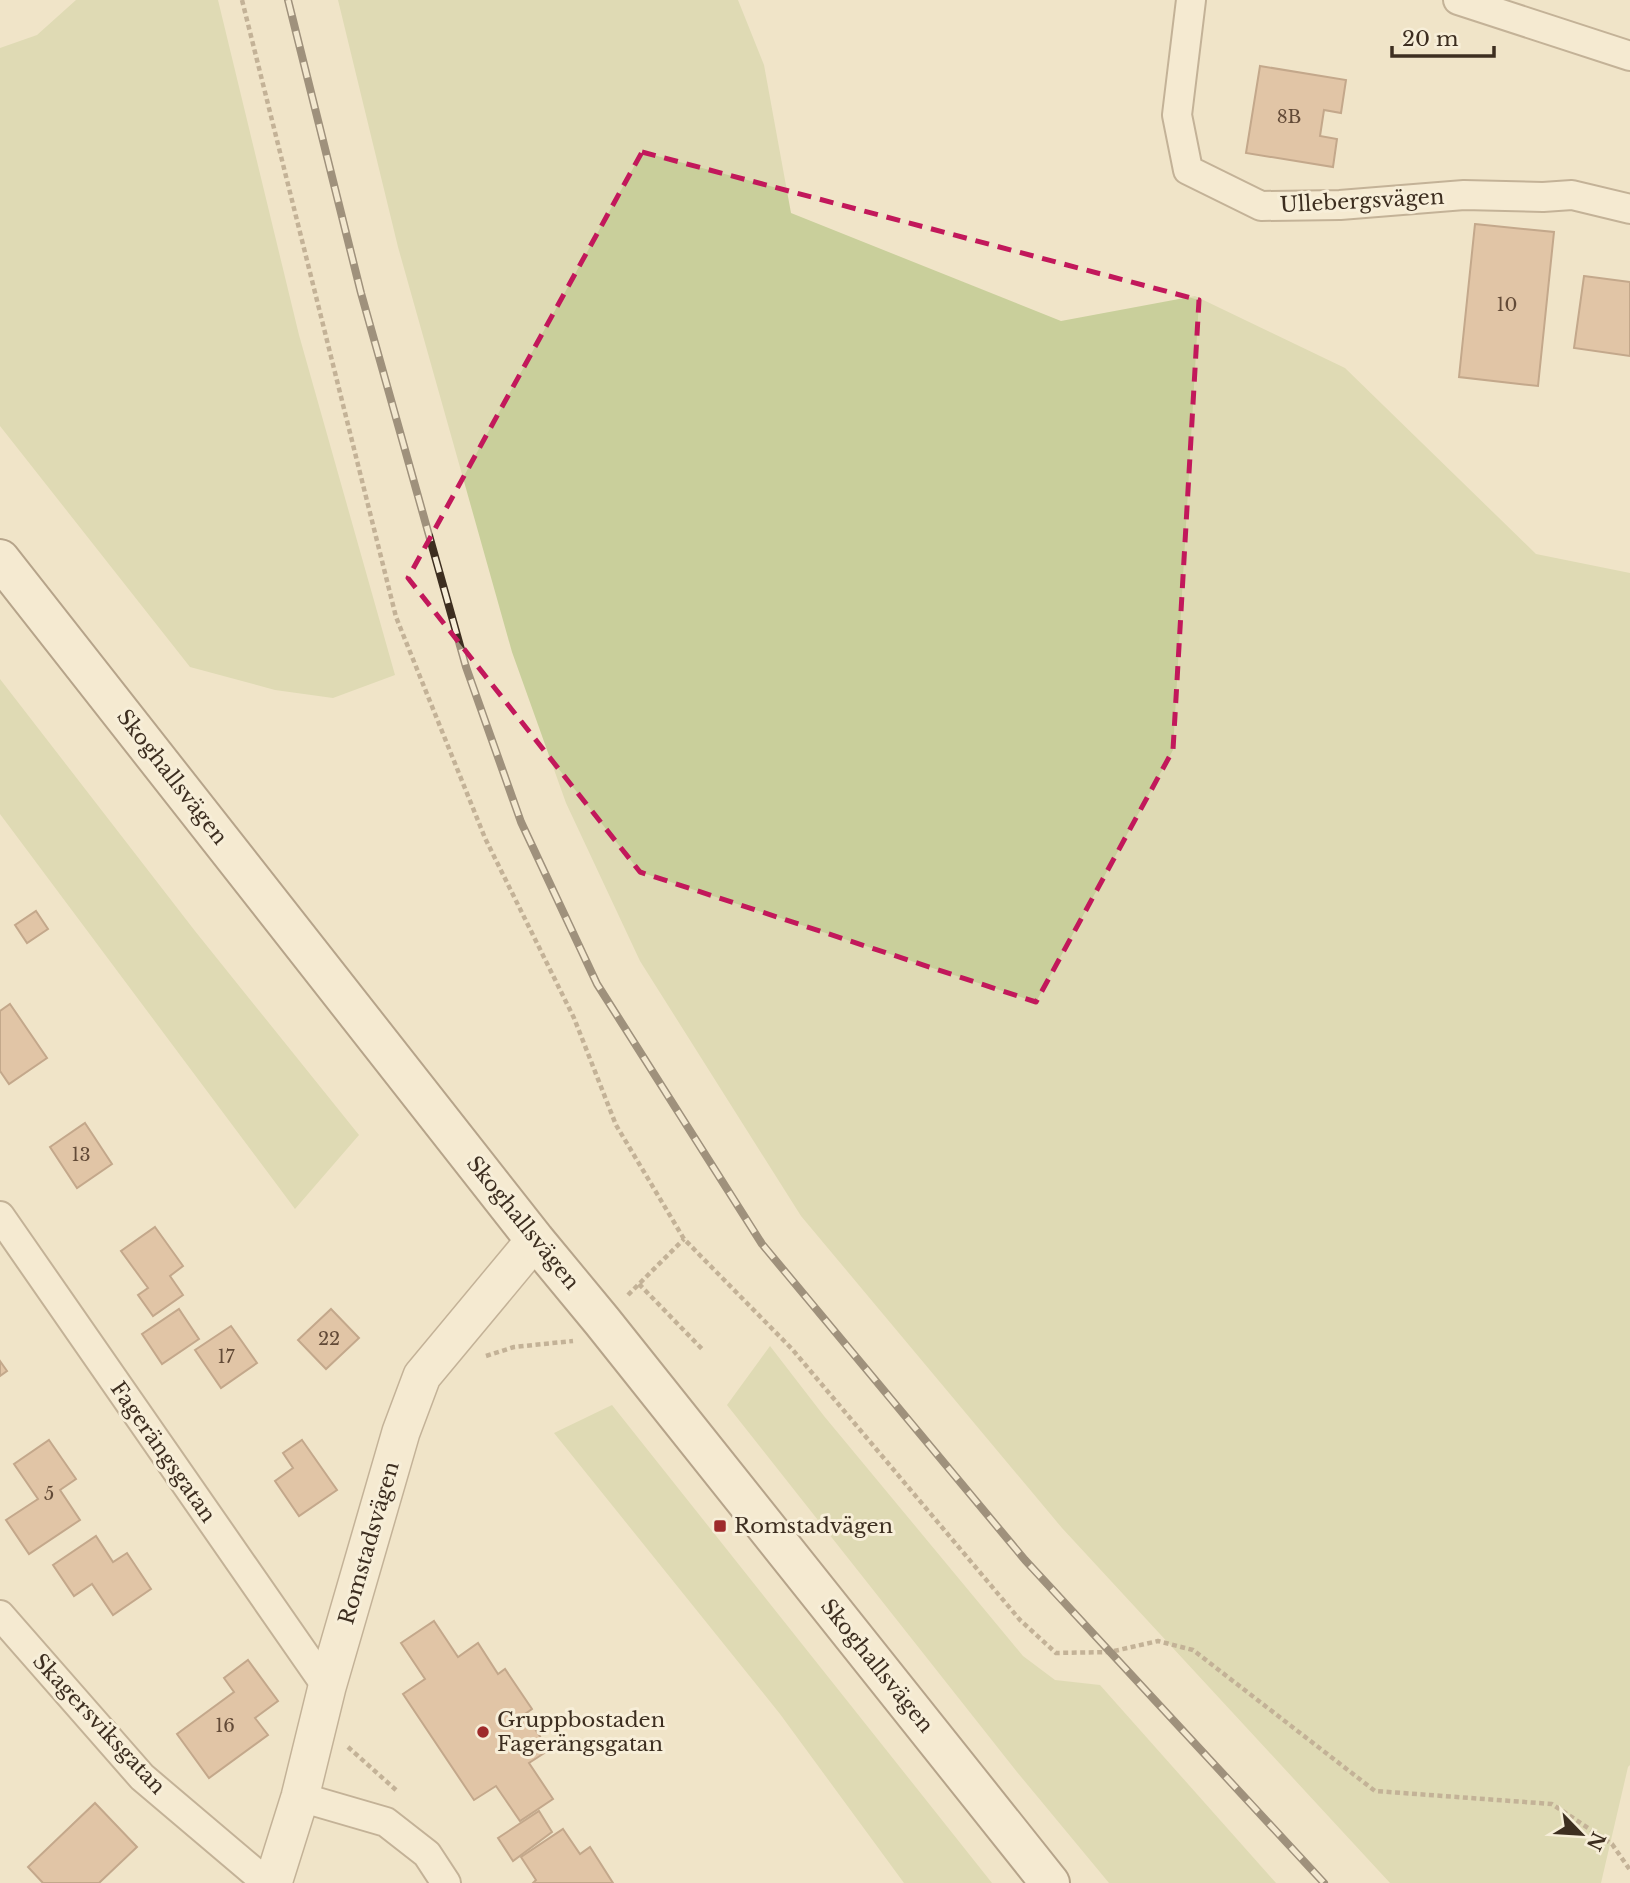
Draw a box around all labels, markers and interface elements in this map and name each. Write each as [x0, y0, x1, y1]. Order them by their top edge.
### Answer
scale bar [1392, 14, 1494, 58]
text: 20 m [1402, 26, 1459, 52]
house number: 8B [1277, 106, 1301, 128]
street label: Ullebergsvägen [1279, 184, 1445, 218]
house number: 10 [1497, 294, 1517, 316]
street label: Skoghallsvägen [111, 704, 233, 850]
house number: 13 [71, 1144, 91, 1166]
street label: Skoghallsvägen [461, 1151, 585, 1295]
house number: 22 [318, 1328, 340, 1350]
house number: 17 [217, 1346, 235, 1368]
street label: Fagerängsgatan [105, 1377, 221, 1527]
street label: Romstadsvägen [333, 1458, 405, 1628]
house number: 5 [44, 1483, 54, 1505]
place label: Romstadvägen [734, 1513, 893, 1539]
marker: Romstadvägen [712, 1518, 728, 1534]
street label: Skoghallsvägen [815, 1594, 939, 1738]
street label: Skagersviksgatan [27, 1648, 171, 1800]
place label: Gruppbostaden Fagerängsgatan [497, 1707, 665, 1757]
house number: 16 [215, 1715, 235, 1737]
marker: Gruppbostaden Fagerängsgatan [475, 1724, 491, 1740]
north arrow [1546, 1799, 1616, 1869]
text: N [1582, 1828, 1610, 1854]

